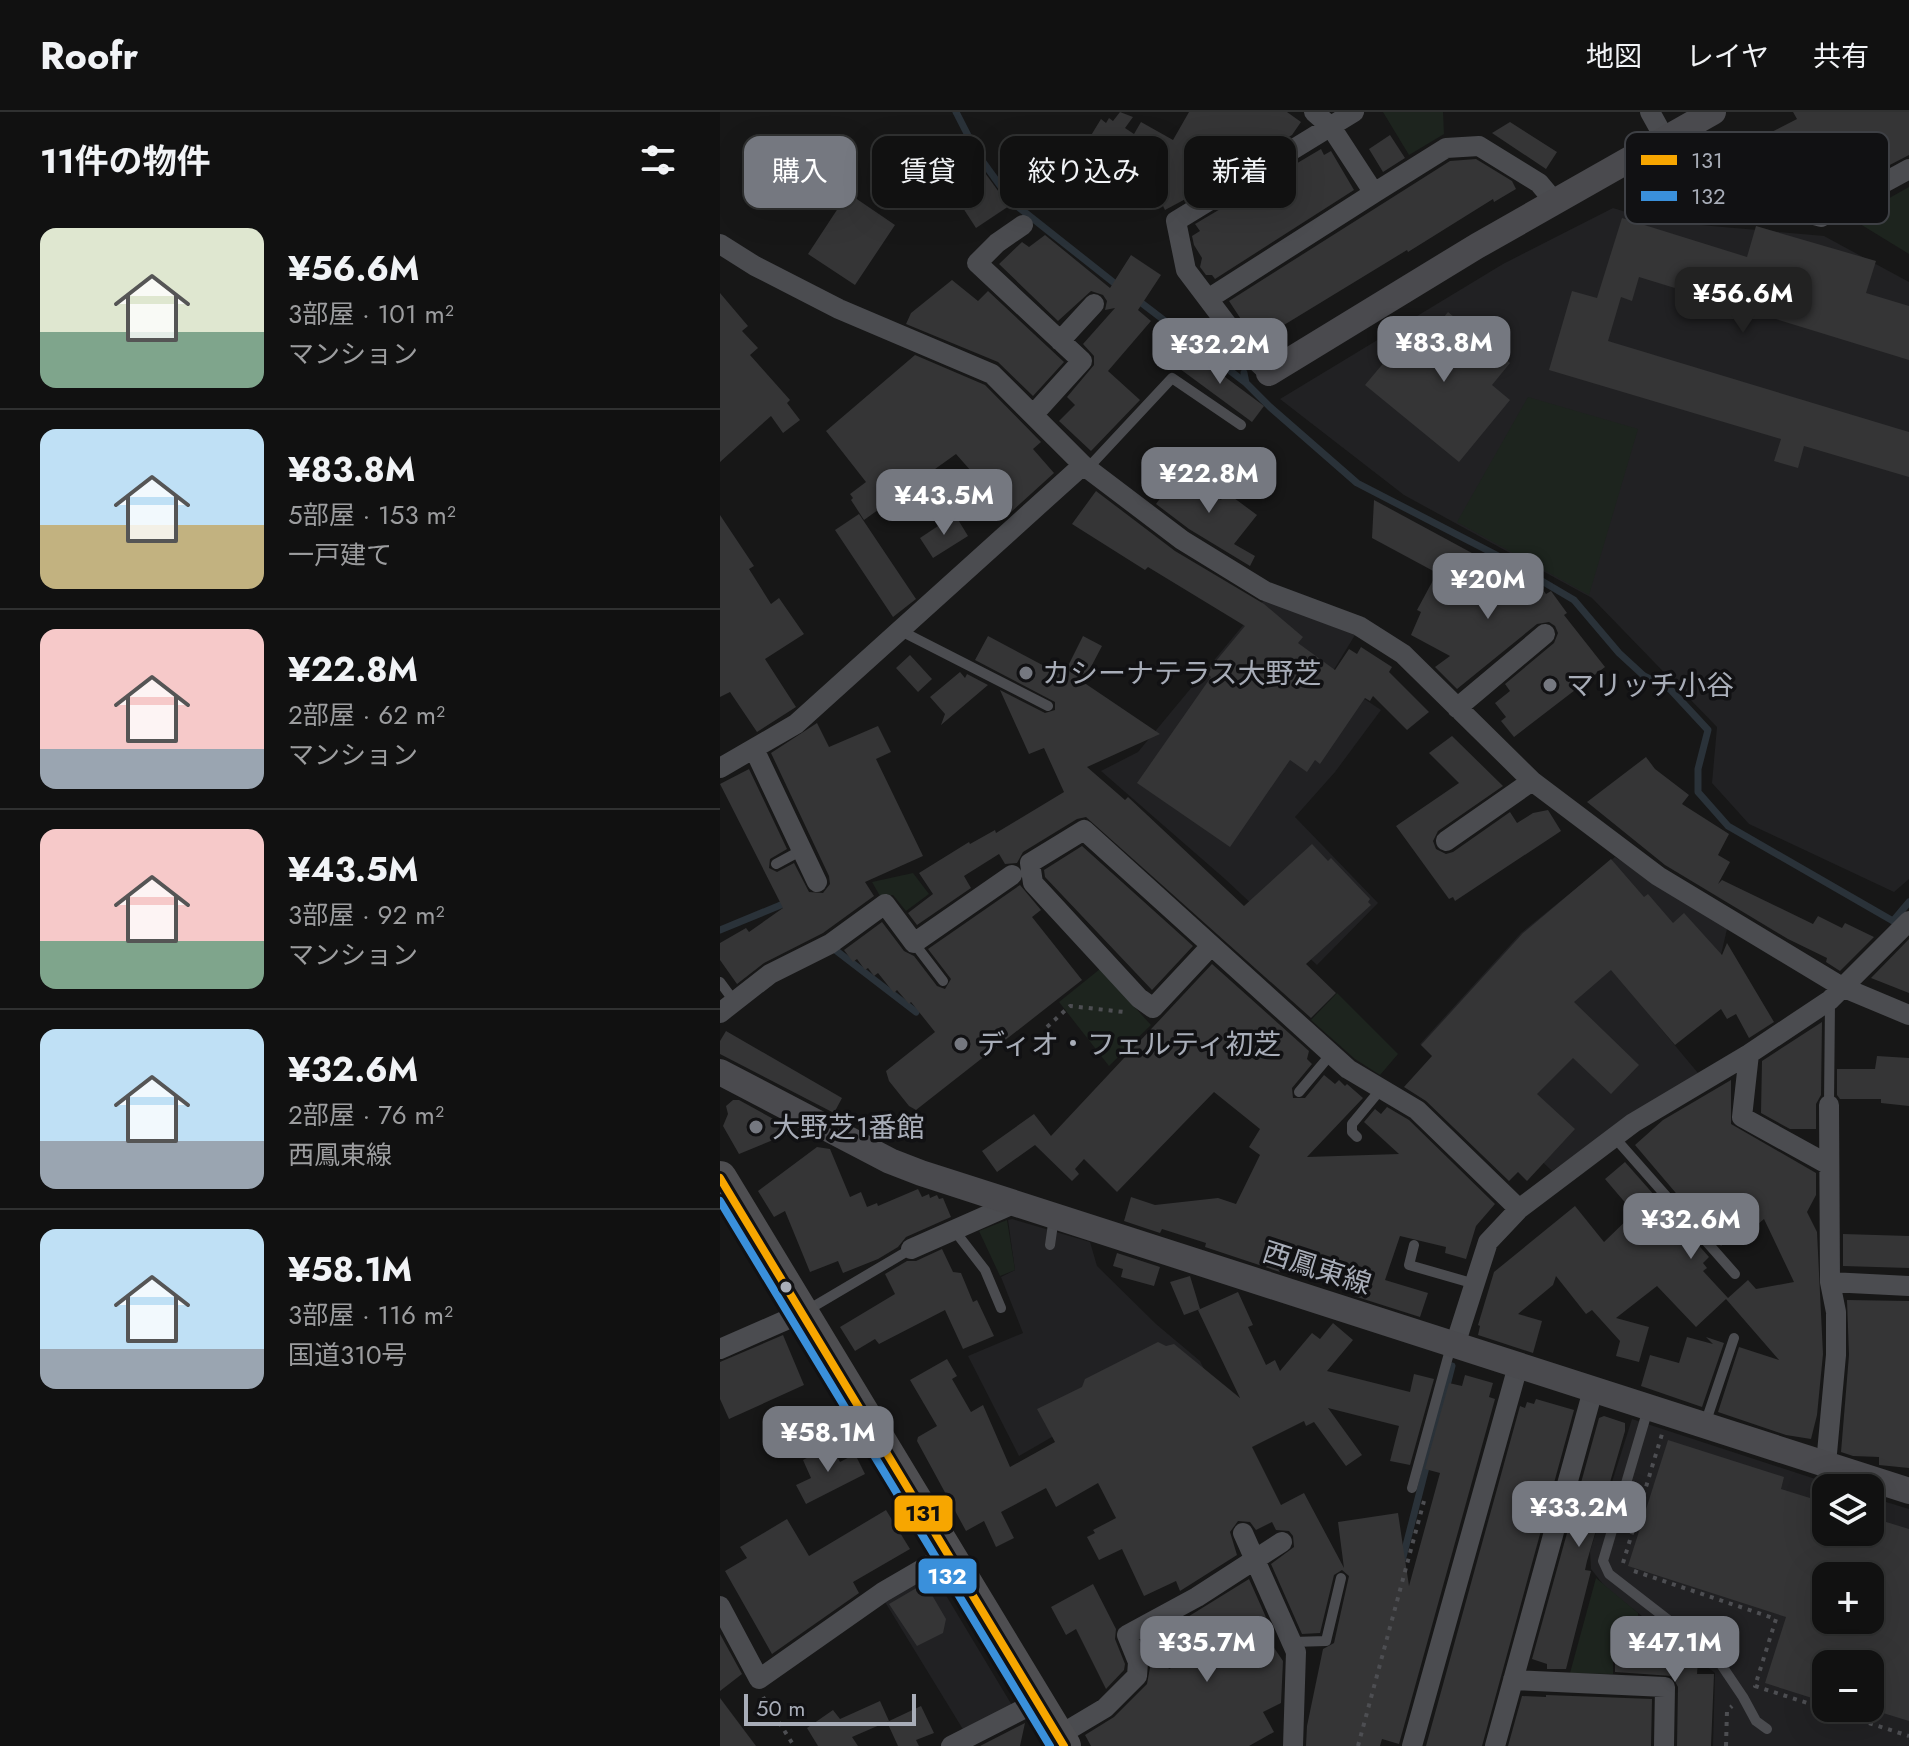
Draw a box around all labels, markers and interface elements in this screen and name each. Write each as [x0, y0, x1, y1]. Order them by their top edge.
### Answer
text: Roofr [40, 28, 138, 83]
text: 地図 [1586, 36, 1642, 77]
text: レイヤ [1686, 36, 1769, 77]
text: 共有 [1813, 36, 1869, 77]
legend [1625, 132, 1889, 224]
chip: 購入 [744, 136, 856, 208]
chip: 賃貸 [872, 136, 984, 208]
chip: 絞り込み [1000, 136, 1168, 208]
chip: 新着 [1184, 136, 1296, 208]
text: 11件の物件 [40, 137, 211, 186]
icon: filters [636, 138, 680, 182]
text: 131 [1691, 144, 1723, 176]
text: 132 [1691, 180, 1725, 212]
text: ¥56.6M [288, 244, 419, 293]
icon: home [104, 260, 200, 356]
pin: ¥56.6M [1678, 267, 1808, 335]
text: ¥56.6M [1693, 274, 1793, 312]
text: 3部屋 · 101 m² [288, 295, 454, 333]
pin: ¥83.8M [1379, 316, 1509, 384]
pin: ¥32.2M [1155, 318, 1285, 386]
text: ¥83.8M [1395, 323, 1493, 361]
text: ¥32.2M [1170, 325, 1270, 363]
text: マンション [288, 335, 418, 373]
text: ¥83.8M [288, 445, 415, 494]
pin: ¥22.8M [1144, 447, 1274, 515]
text: ¥22.8M [1159, 454, 1259, 492]
icon: home [104, 461, 200, 557]
pin: ¥43.5M [879, 469, 1009, 537]
text: ¥43.5M [894, 476, 994, 514]
text: 5部屋 · 153 m² [288, 496, 456, 534]
text: 一戸建て [288, 536, 392, 574]
pin: ¥20M [1441, 553, 1535, 621]
text: ¥20M [1451, 560, 1525, 598]
text: ¥22.8M [288, 645, 418, 694]
place label: カシーナテラス大野芝 [1042, 653, 1321, 694]
icon: home [104, 661, 200, 757]
marker: カシーナテラス大野芝 [1017, 664, 1035, 682]
place label: マリッチ小谷 [1566, 665, 1734, 706]
marker: マリッチ小谷 [1541, 676, 1559, 694]
text: 2部屋 · 62 m² [288, 696, 445, 734]
text: マンション [288, 736, 418, 774]
text: ¥43.5M [288, 845, 418, 894]
icon: home [104, 861, 200, 957]
text: 3部屋 · 92 m² [288, 896, 444, 934]
text: マンション [288, 936, 418, 974]
place label: ディオ・フェルティ初芝 [977, 1024, 1281, 1065]
marker: ディオ・フェルティ初芝 [952, 1035, 970, 1053]
text: ¥32.6M [288, 1045, 418, 1094]
icon: home [104, 1061, 200, 1157]
text: 2部屋 · 76 m² [288, 1096, 444, 1134]
place label: 大野芝1番館 [772, 1107, 925, 1148]
marker: 大野芝1番館 [747, 1118, 765, 1136]
text: 西鳳東線 [288, 1136, 392, 1174]
pin: ¥32.6M [1626, 1193, 1756, 1261]
text: ¥32.6M [1641, 1200, 1741, 1238]
street label: 西鳳東線 [1257, 1231, 1377, 1305]
text: ¥58.1M [288, 1245, 412, 1294]
icon: home [104, 1261, 200, 1357]
unlabelled marker [778, 1279, 794, 1295]
text: 3部屋 · 116 m² [288, 1296, 453, 1334]
text: 国道310号 [288, 1336, 408, 1374]
pin: ¥58.1M [763, 1406, 893, 1474]
text: ¥58.1M [781, 1413, 875, 1451]
map controls [1812, 1474, 1884, 1722]
button: layers [1812, 1474, 1884, 1546]
pin: ¥33.2M [1514, 1481, 1644, 1549]
text: ¥33.2M [1530, 1488, 1628, 1526]
line badge: 131 [893, 1494, 954, 1533]
text: 131 [905, 1497, 941, 1529]
line badge: 132 [917, 1557, 978, 1595]
text: 132 [927, 1560, 967, 1592]
button: + [1812, 1562, 1884, 1634]
pin: ¥35.7M [1142, 1616, 1272, 1684]
pin: ¥47.1M [1610, 1616, 1740, 1684]
text: ¥35.7M [1158, 1623, 1256, 1661]
text: ¥47.1M [1628, 1623, 1722, 1661]
button: − [1812, 1650, 1884, 1722]
scale bar [744, 1690, 916, 1726]
text: 50 m [756, 1692, 805, 1724]

